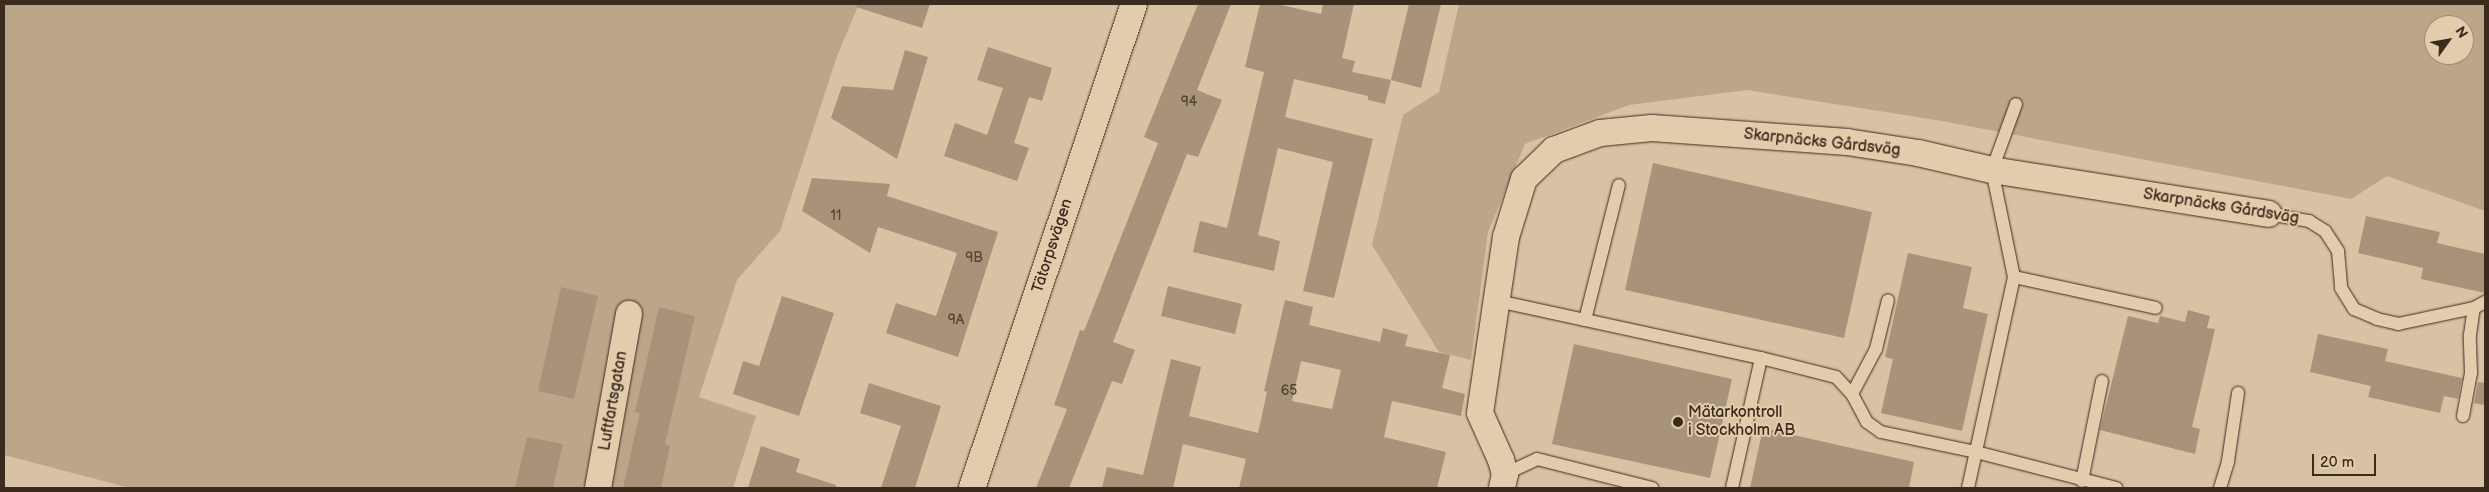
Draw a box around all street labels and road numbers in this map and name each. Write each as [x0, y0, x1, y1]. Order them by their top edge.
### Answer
street label: Skarpnäcks Gårdsväg [1743, 125, 1901, 161]
street label: Skarpnäcks Gårdsväg [2142, 185, 2300, 229]
street label: Tätorpsvägen [1029, 197, 1077, 295]
street label: Luftfartsgatan [596, 350, 632, 452]

